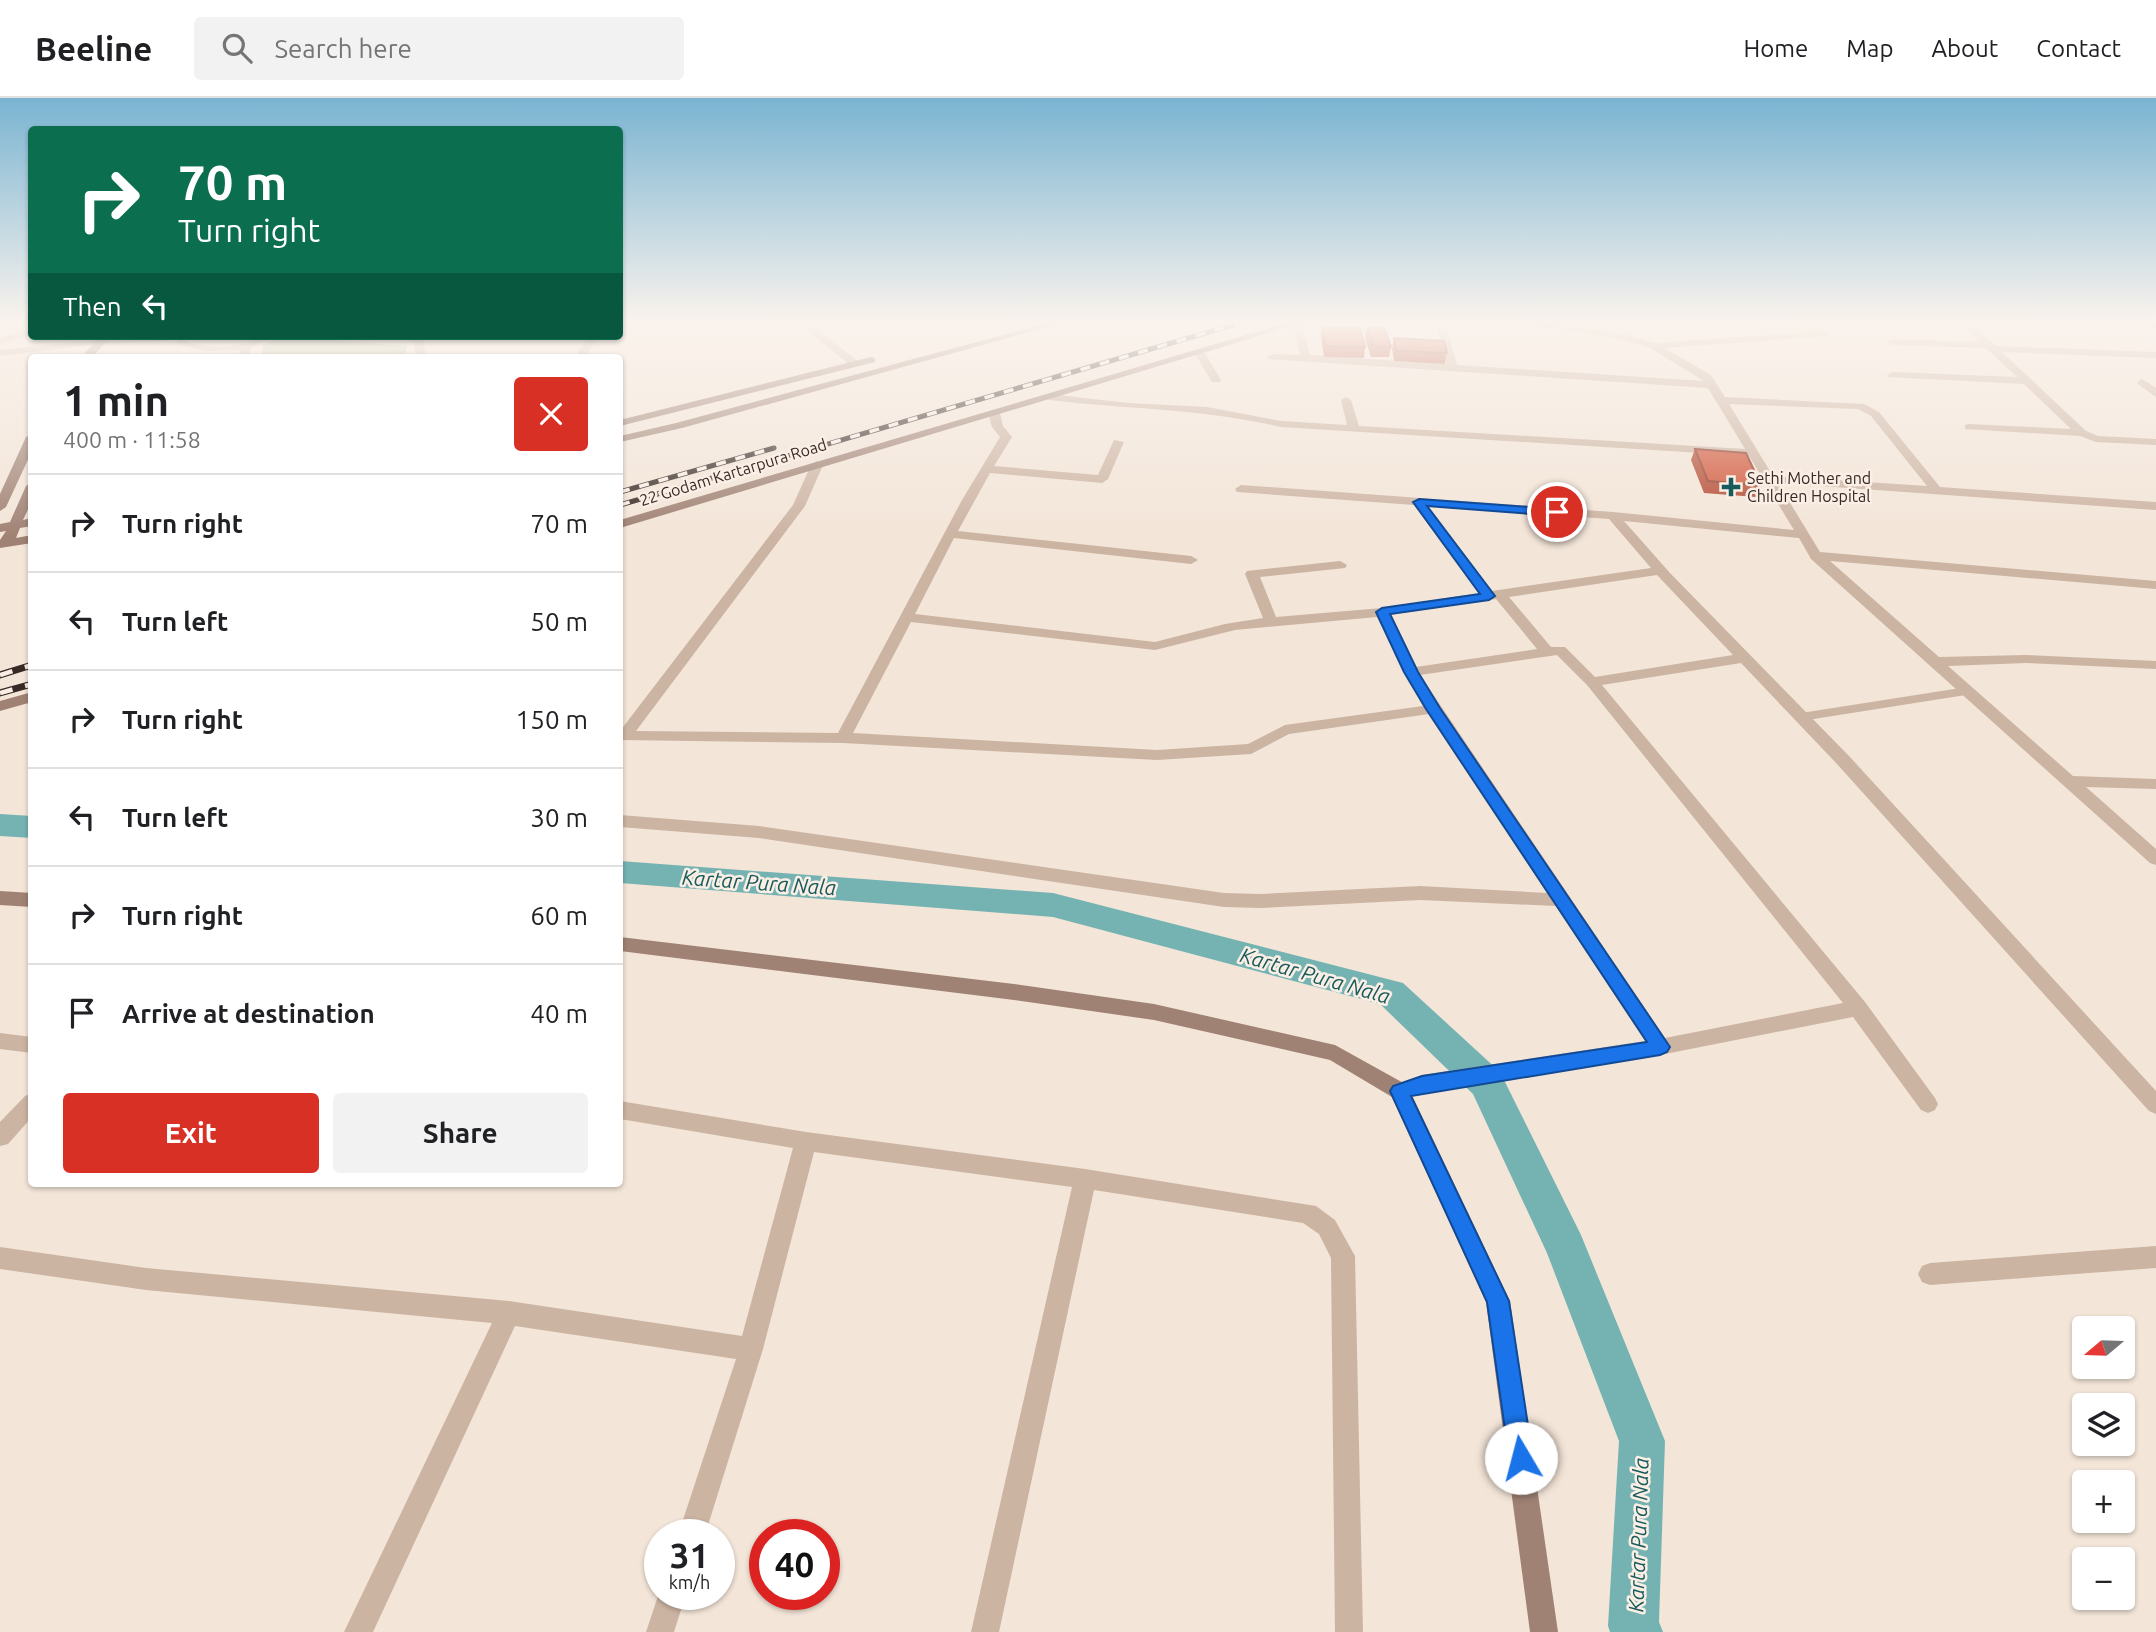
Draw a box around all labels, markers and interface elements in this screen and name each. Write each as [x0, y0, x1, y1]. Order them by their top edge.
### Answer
search box [194, 17, 684, 80]
icon: search [218, 29, 256, 67]
text: Beeline [35, 30, 152, 67]
text: Search here [274, 34, 412, 63]
text: Home [1743, 35, 1808, 62]
text: Map [1846, 35, 1893, 62]
text: About [1931, 35, 1998, 62]
text: Contact [2036, 35, 2121, 62]
icon: right [63, 154, 154, 245]
text: 70 m [178, 154, 287, 209]
text: Turn right [178, 212, 320, 248]
icon: left [136, 287, 174, 325]
text: Then [63, 292, 122, 321]
text: 1 min [63, 377, 169, 424]
button: close [514, 377, 588, 451]
text: 400 m · 11:58 [63, 427, 201, 452]
street label: 22 Godam Kartarpura Road [637, 435, 829, 509]
place label: Sethi Mother and Children Hospital [1747, 469, 1871, 505]
marker: Sethi Mother and Children Hospital [1721, 477, 1741, 497]
pin [1527, 482, 1587, 542]
icon: arrive [1538, 493, 1576, 531]
icon: right [63, 504, 101, 542]
text: Turn right [122, 509, 243, 538]
text: 70 m [530, 509, 588, 538]
icon: left [63, 602, 101, 640]
text: Turn left [122, 607, 228, 636]
text: 50 m [530, 607, 588, 636]
icon: right [63, 700, 101, 738]
text: Turn right [122, 705, 243, 734]
text: 150 m [516, 705, 588, 734]
icon: left [63, 798, 101, 836]
text: Turn left [122, 803, 228, 832]
text: 30 m [530, 803, 588, 832]
water label: Kartar Pura Nala [681, 865, 837, 899]
icon: right [63, 896, 101, 934]
text: Turn right [122, 901, 243, 930]
text: 60 m [530, 901, 588, 930]
water label: Kartar Pura Nala [1238, 942, 1393, 1008]
icon: arrive [63, 994, 101, 1032]
text: Arrive at destination [122, 999, 375, 1028]
text: 40 m [530, 999, 588, 1028]
button: Exit [63, 1093, 319, 1173]
button: Share [333, 1093, 588, 1173]
north arrow [2072, 1316, 2135, 1379]
map controls [2072, 1316, 2135, 1610]
button: layers [2072, 1393, 2135, 1456]
position arrow [1484, 1421, 1558, 1495]
water label: Kartar Pura Nala [1623, 1457, 1653, 1613]
button: + [2072, 1470, 2135, 1533]
speed limit sign: 40 [749, 1519, 840, 1610]
text: 31 [670, 1535, 709, 1575]
button: − [2072, 1547, 2135, 1610]
text: km/h [669, 1572, 710, 1592]

